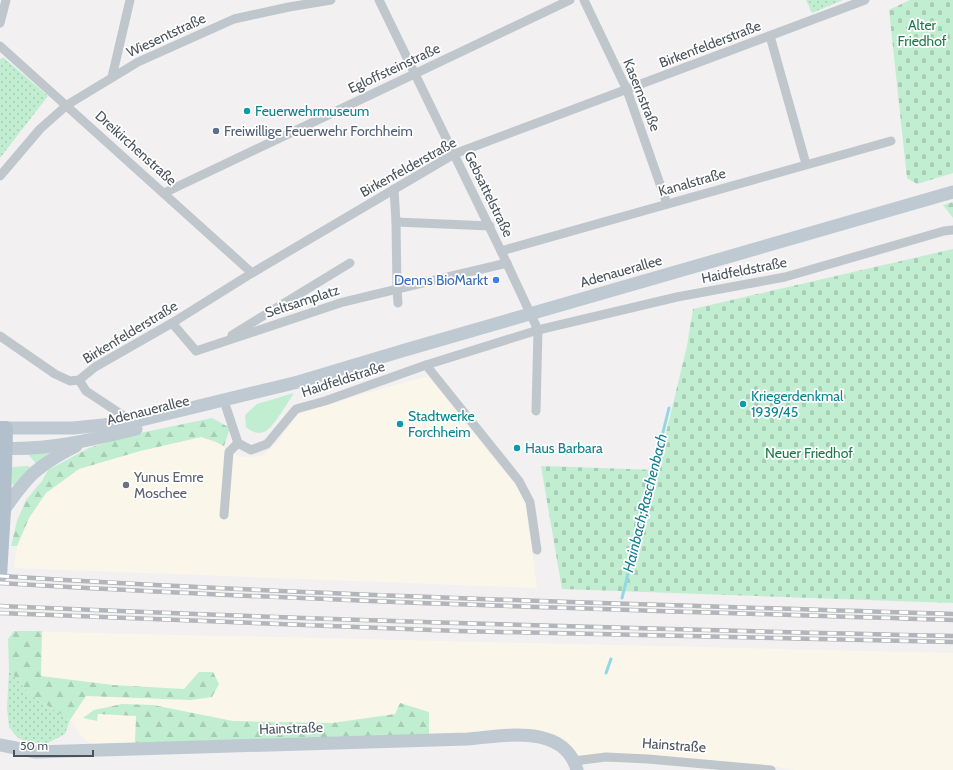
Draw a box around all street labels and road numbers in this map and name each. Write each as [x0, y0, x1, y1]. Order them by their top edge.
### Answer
street label: Wiesentstraße [123, 9, 209, 61]
street label: Birkenfelderstraße [657, 16, 763, 72]
street label: Egloffsteinstraße [345, 39, 443, 97]
street label: Kasernstraße [619, 56, 665, 134]
street label: Dreikirchenstraße [91, 107, 181, 189]
street label: Birkenfelderstraße [357, 133, 459, 201]
street label: Gebsattelstraße [460, 148, 518, 240]
street label: Kanalstraße [656, 164, 728, 200]
street label: Adenauerallee [578, 251, 664, 291]
street label: Haidfeldstraße [700, 253, 788, 287]
street label: Seltsamplatz [263, 280, 342, 321]
street label: Birkenfelderstraße [79, 297, 181, 367]
street label: Haidfeldstraße [299, 357, 387, 401]
street label: Adenauerallee [105, 391, 191, 429]
street label: Hainstraße [259, 718, 323, 738]
street label: Hainstraße [641, 734, 707, 756]

